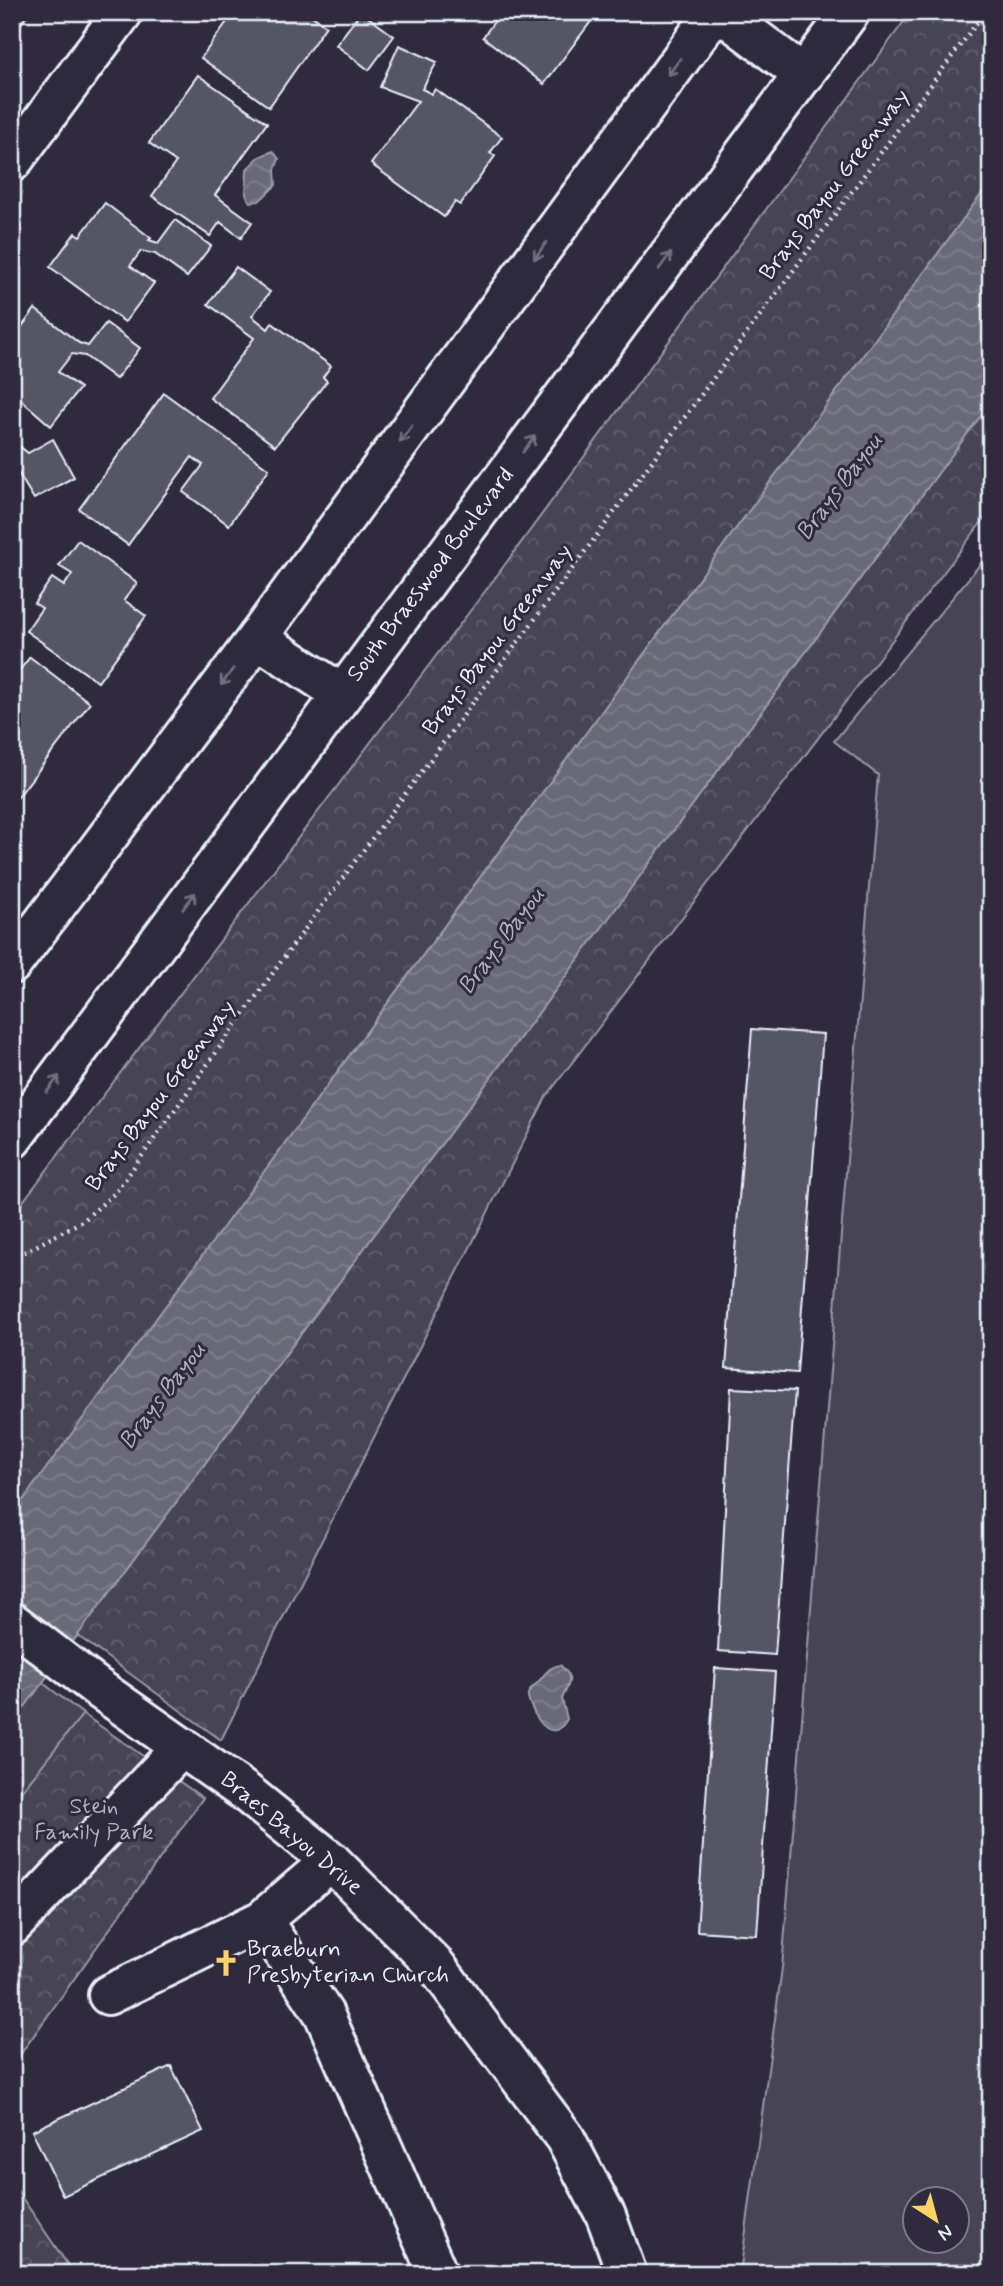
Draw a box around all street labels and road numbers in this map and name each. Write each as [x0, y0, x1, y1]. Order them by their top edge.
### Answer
street label: Brays Bayou Greenway [753, 83, 917, 287]
street label: South Braeswood Boulevard [341, 462, 521, 688]
street label: Brays Bayou Greenway [416, 538, 580, 742]
street label: Brays Bayou Greenway [79, 994, 243, 1198]
street label: Braes Bayou Drive [213, 1766, 369, 1902]

